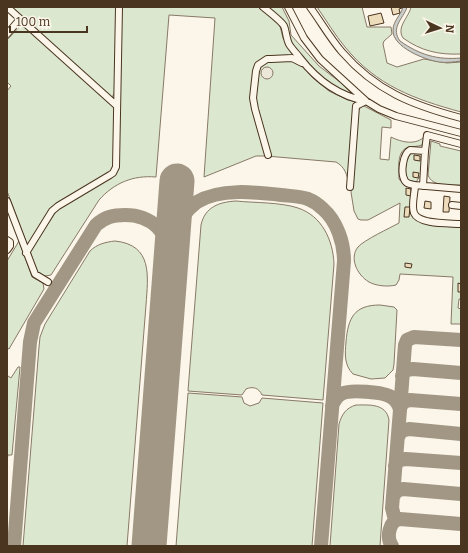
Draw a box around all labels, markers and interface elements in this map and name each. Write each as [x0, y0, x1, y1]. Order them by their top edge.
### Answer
scale bar [10, 8, 87, 34]
north arrow [420, 8, 460, 48]
text: 100 m [16, 15, 51, 29]
text: N [443, 24, 456, 34]

